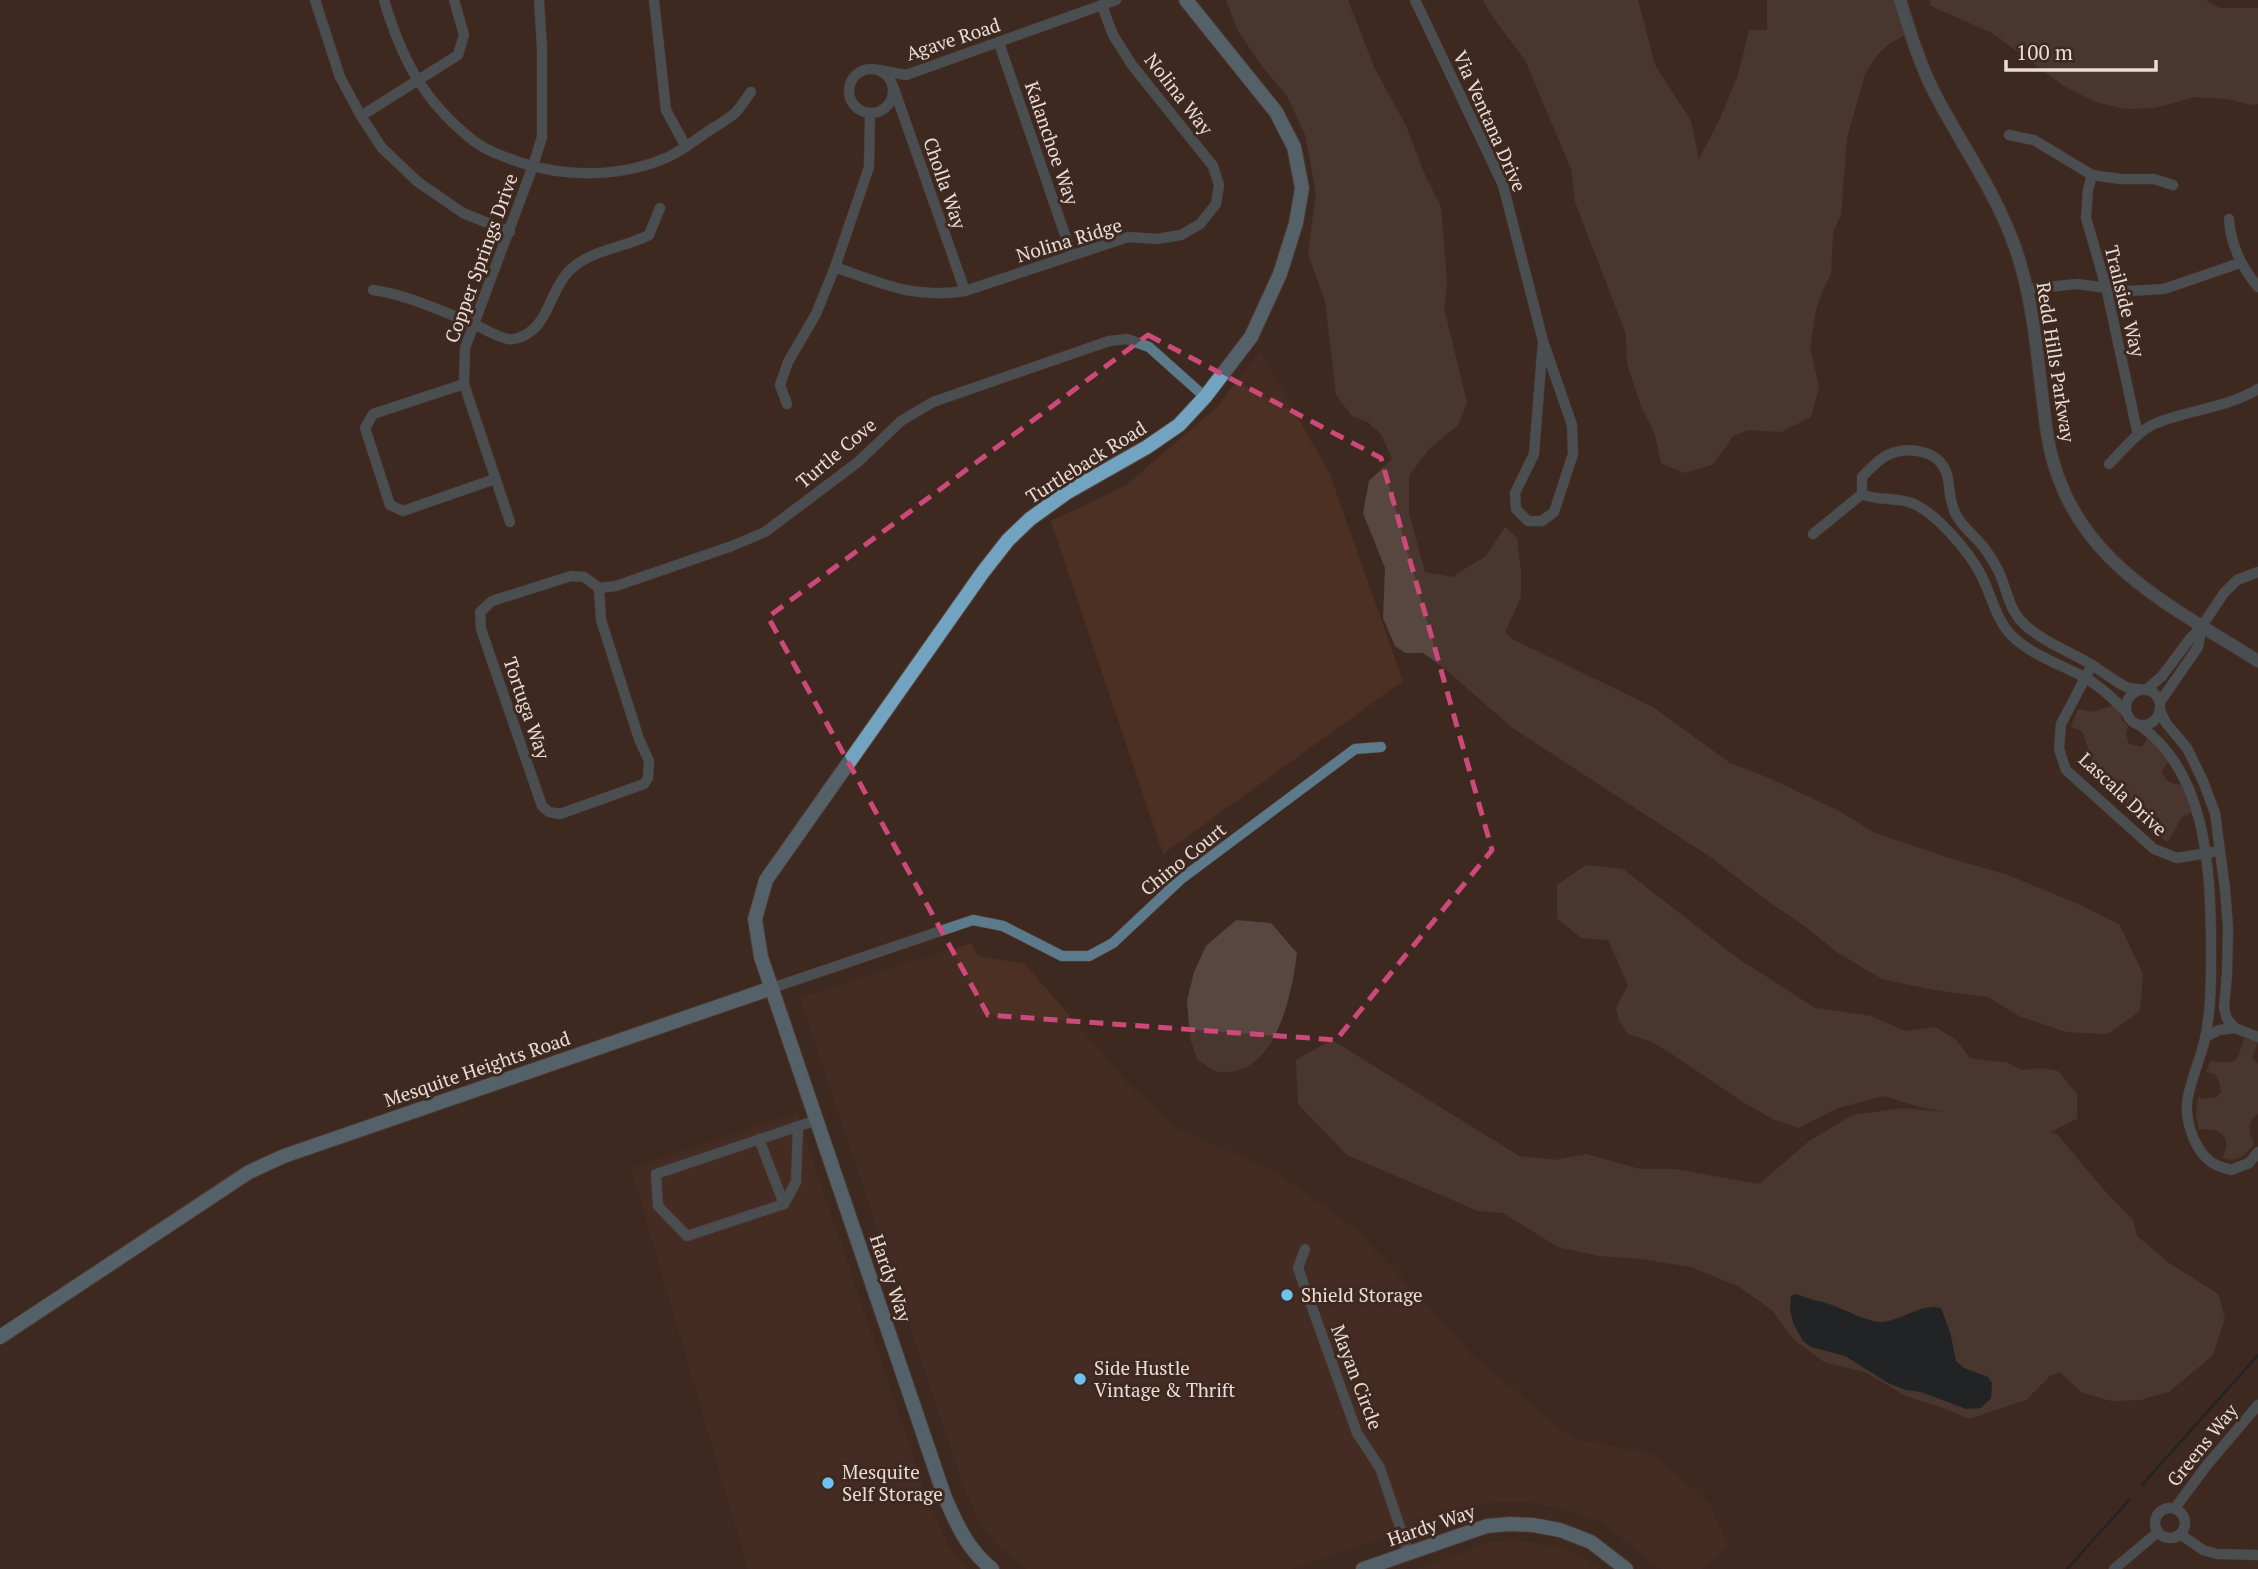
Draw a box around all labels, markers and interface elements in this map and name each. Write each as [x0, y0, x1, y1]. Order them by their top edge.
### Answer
street label: Agave Road [902, 11, 1004, 66]
scale bar [2006, 28, 2156, 72]
text: 100 m [2016, 38, 2073, 66]
street label: Via Ventana Drive [1448, 46, 1533, 195]
street label: Nolina Way [1140, 48, 1219, 140]
street label: Kalanchoe Way [1020, 78, 1085, 208]
street label: Cholla Way [918, 134, 973, 232]
street label: Copper Springs Drive [438, 170, 523, 346]
street label: Nolina Ridge [1013, 212, 1125, 267]
street label: Trailside Way [2100, 243, 2151, 360]
street label: Redd Hills Parkway [2031, 280, 2082, 444]
street label: Turtle Cove [790, 412, 881, 493]
street label: Turtleback Road [1021, 414, 1151, 509]
street label: Tortuga Way [498, 654, 557, 763]
street label: Lascala Drive [2074, 746, 2173, 841]
street label: Chino Court [1135, 816, 1231, 901]
street label: Mesquite Heights Road [381, 1025, 574, 1112]
street label: Hardy Way [865, 1231, 918, 1325]
place label: Shield Storage [1301, 1282, 1423, 1307]
marker: Shield Storage [1279, 1287, 1295, 1303]
street label: Mayan Circle [1326, 1321, 1389, 1433]
place label: Side Hustle Vintage & Thrift [1094, 1355, 1235, 1402]
marker: Side Hustle Vintage & Thrift [1072, 1371, 1088, 1387]
street label: Greens Way [2161, 1398, 2243, 1491]
place label: Mesquite Self Storage [842, 1459, 943, 1506]
marker: Mesquite Self Storage [820, 1475, 836, 1491]
street label: Hardy Way [1384, 1498, 1478, 1551]

